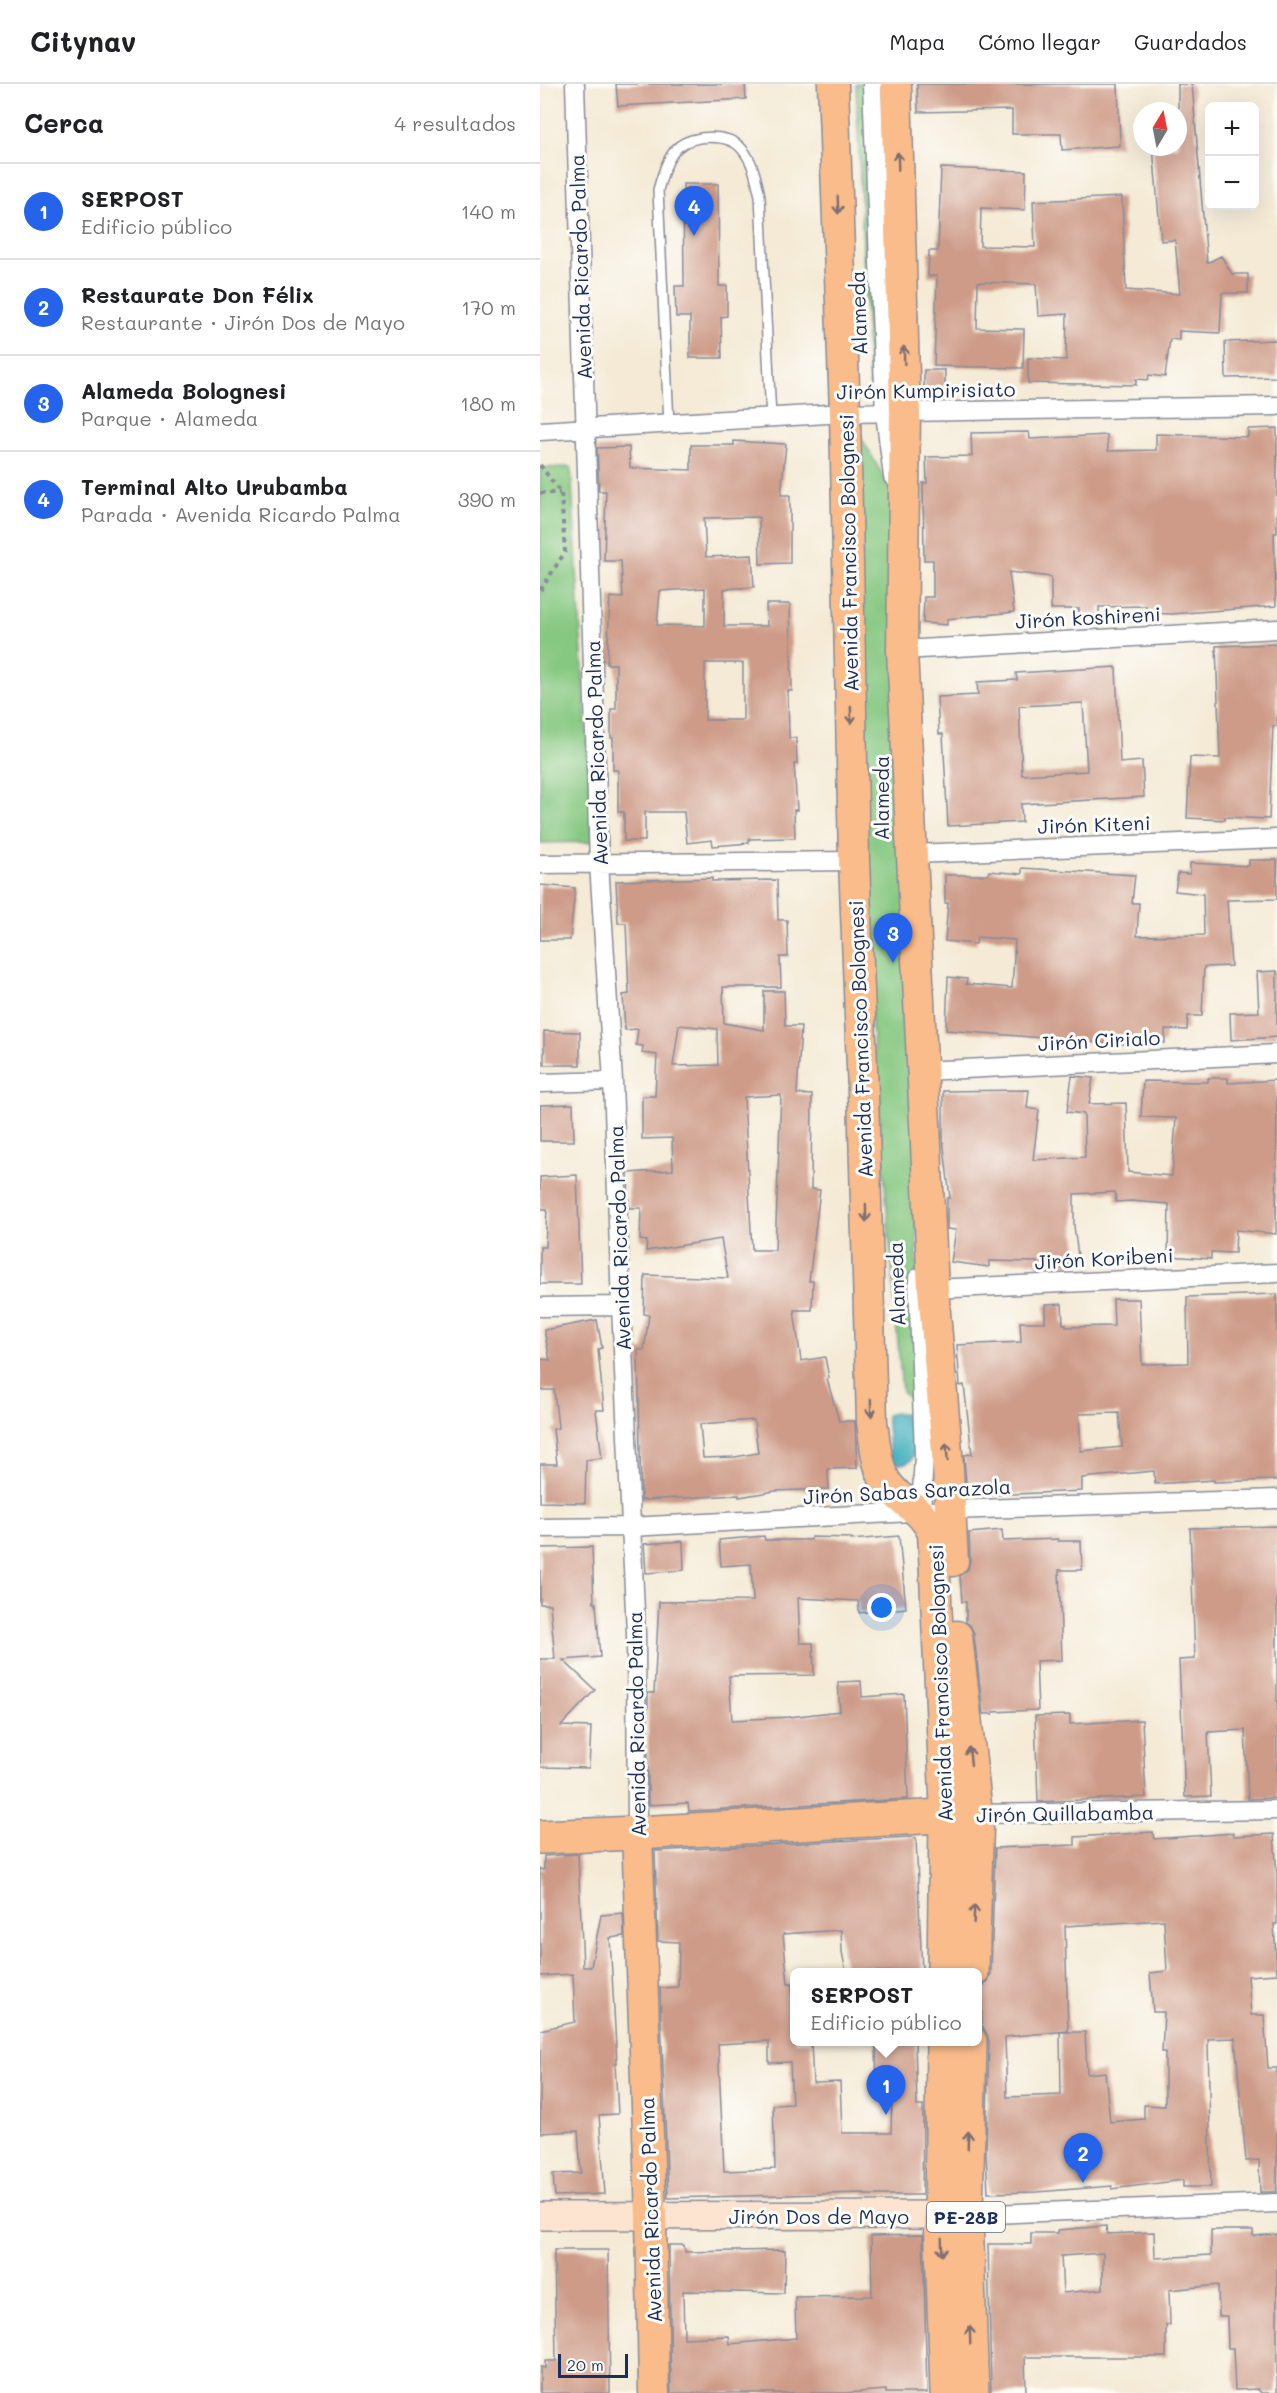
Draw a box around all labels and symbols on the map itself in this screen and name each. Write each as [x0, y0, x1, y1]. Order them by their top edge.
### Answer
north arrow [1133, 102, 1187, 156]
one-way arrow [893, 151, 904, 171]
street label: Avenida Ricardo Palma [563, 154, 597, 380]
pin: 4 [674, 186, 714, 236]
one-way arrow [832, 195, 843, 215]
street label: Alameda [844, 270, 872, 356]
one-way arrow [898, 346, 909, 366]
street label: Jirón Kumpirisiato [836, 375, 1016, 405]
street label: Avenida Francisco Bolognesi [833, 414, 863, 692]
street label: Jirón koshireni [1015, 600, 1161, 634]
street label: Avenida Ricardo Palma [579, 640, 613, 866]
one-way arrow [845, 705, 857, 725]
street label: Alameda [868, 756, 894, 840]
street label: Jirón Kiteni [1037, 809, 1151, 839]
street label: Avenida Francisco Bolognesi [842, 900, 878, 1178]
pin: 3 [874, 914, 912, 963]
street label: Jirón Cirialo [1037, 1024, 1161, 1056]
street label: Avenida Ricardo Palma [602, 1125, 636, 1351]
one-way arrow [861, 1202, 872, 1222]
street label: Alameda [882, 1241, 910, 1327]
street label: Jirón Koribeni [1034, 1241, 1174, 1275]
one-way arrow [866, 1397, 877, 1417]
one-way arrow [941, 1443, 952, 1463]
street label: Jirón Sabas Sarazola [802, 1473, 1012, 1509]
street label: Avenida Francisco Bolognesi [922, 1544, 958, 1822]
your location [867, 1593, 896, 1622]
street label: Avenida Ricardo Palma [621, 1611, 651, 1837]
one-way arrow [964, 1747, 975, 1767]
street label: Jirón Quillabamba [976, 1798, 1154, 1828]
one-way arrow [968, 1905, 980, 1925]
pin: 1 [866, 2066, 906, 2115]
street label: Avenida Ricardo Palma [633, 2097, 667, 2323]
one-way arrow [962, 2130, 973, 2150]
pin: 2 [1064, 2134, 1102, 2183]
road number: PE-28B [927, 2202, 1005, 2232]
street label: Jirón Dos de Mayo [729, 2203, 909, 2229]
one-way arrow [937, 2236, 948, 2256]
one-way arrow [964, 2325, 976, 2345]
scale bar [558, 2351, 628, 2378]

